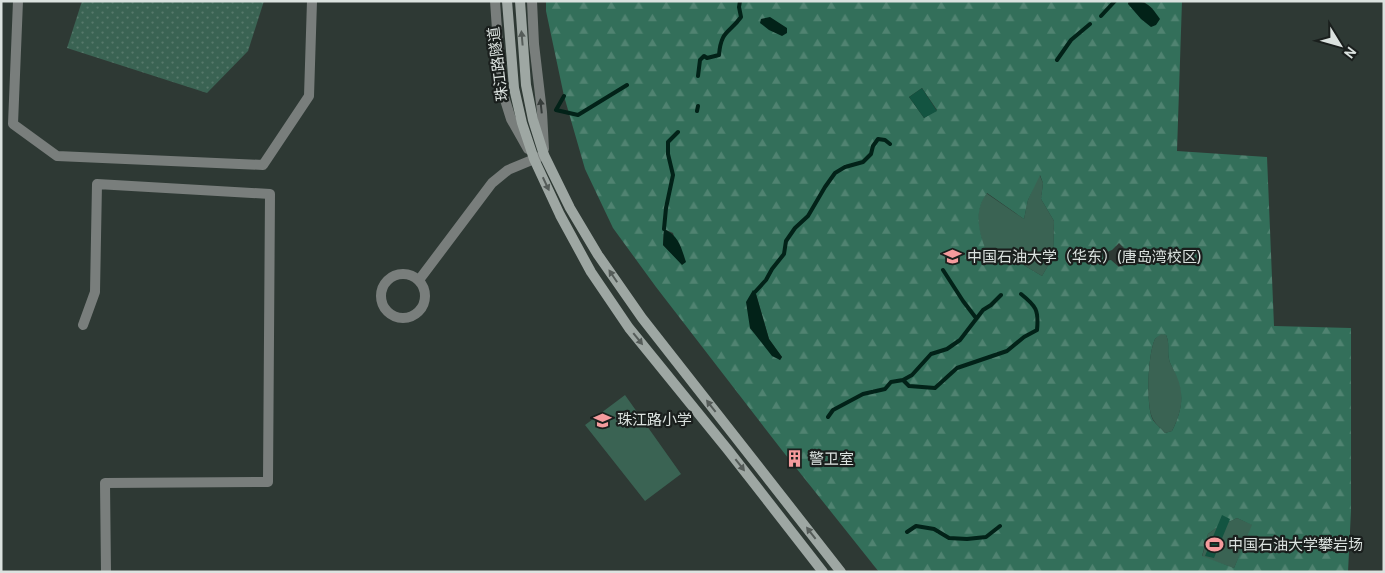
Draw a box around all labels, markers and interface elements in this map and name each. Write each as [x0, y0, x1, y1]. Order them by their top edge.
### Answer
north arrow [1315, 20, 1365, 70]
street label: 珠江路隧道 [484, 26, 512, 102]
one-way arrow [518, 29, 526, 45]
text: N [1340, 43, 1361, 62]
one-way arrow [537, 98, 545, 114]
one-way arrow [541, 177, 550, 192]
school or university icon: 中国石油大学（华东）(唐岛湾校区) [943, 247, 963, 267]
place label: 中国石油大学（华东）(唐岛湾校区) [967, 248, 1201, 266]
one-way arrow [608, 269, 618, 283]
one-way arrow [632, 332, 643, 345]
one-way arrow [706, 399, 716, 412]
school or university icon: 珠江路小学 [593, 410, 613, 430]
place label: 珠江路小学 [617, 411, 692, 429]
building icon: 警卫室 [785, 449, 805, 469]
place label: 警卫室 [809, 450, 854, 468]
one-way arrow [734, 458, 745, 471]
one-way arrow [806, 527, 817, 540]
sports icon: 中国石油大学攀岩场 [1204, 535, 1224, 555]
place label: 中国石油大学攀岩场 [1228, 536, 1363, 554]

